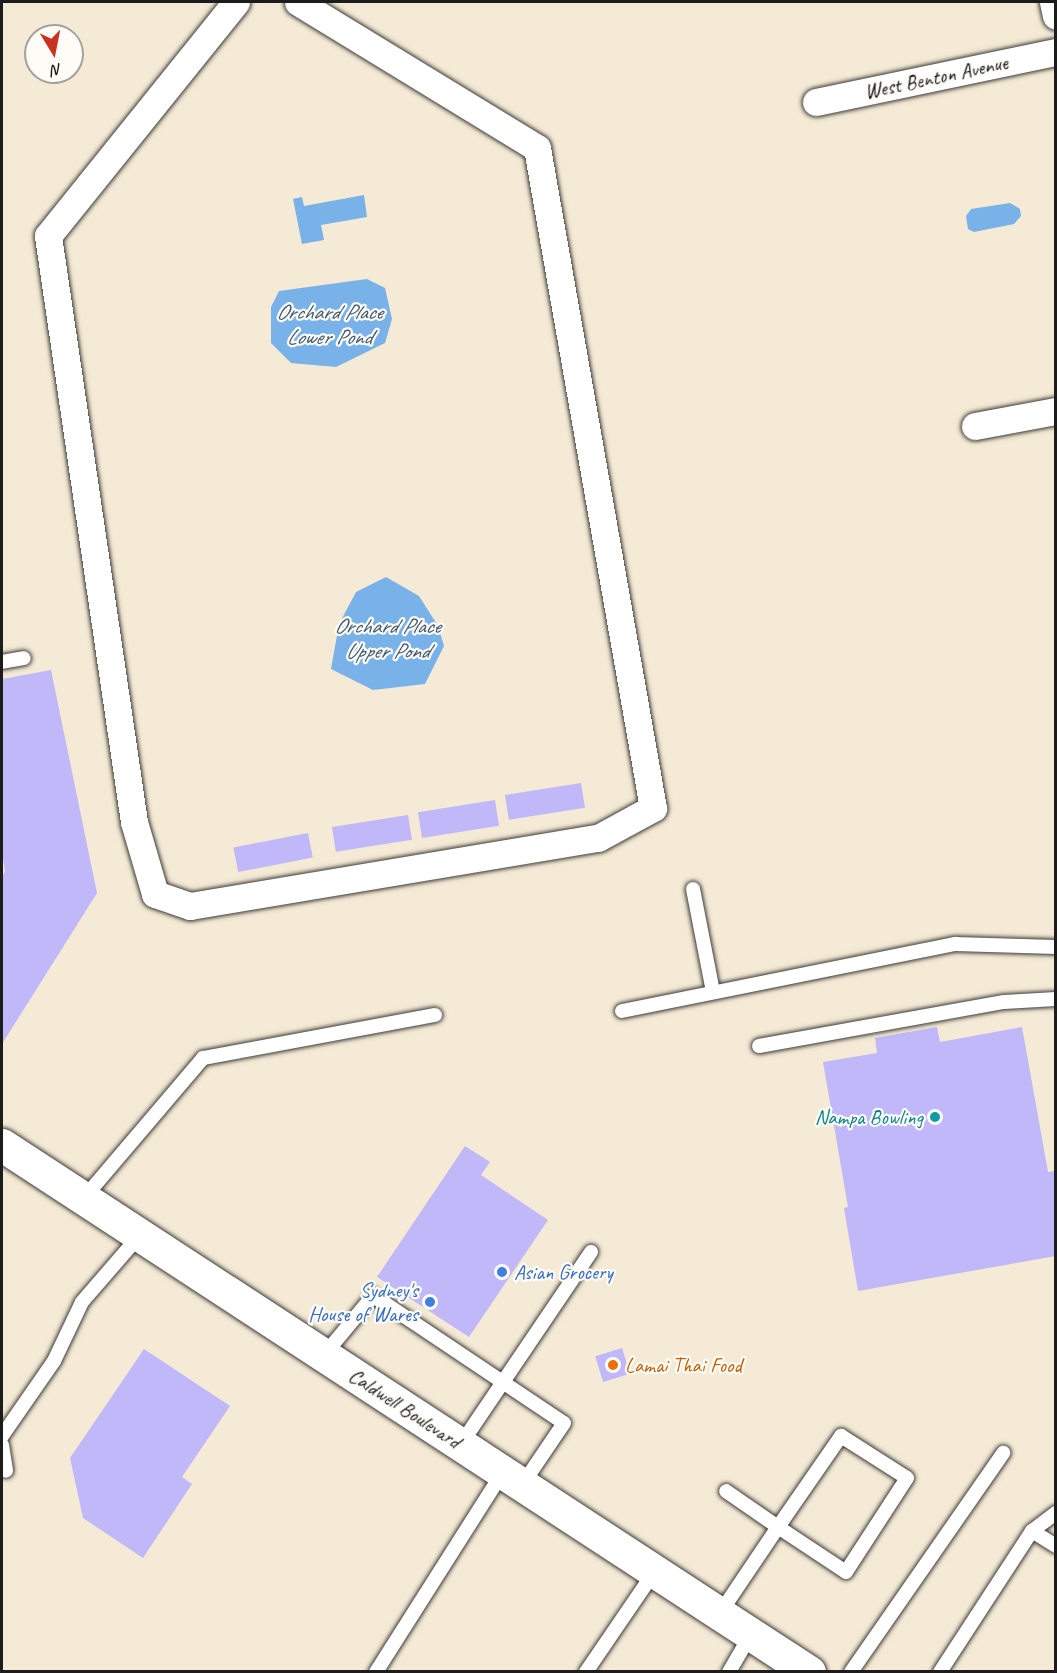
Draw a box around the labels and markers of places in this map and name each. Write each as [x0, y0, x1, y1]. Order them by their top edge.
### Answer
place label: Nampa Bowling [815, 1104, 923, 1130]
marker: Nampa Bowling [928, 1110, 942, 1124]
place label: Asian Grocery [514, 1259, 612, 1285]
marker: Asian Grocery [495, 1265, 509, 1279]
place label: Sydney's House of Wares [307, 1277, 418, 1327]
marker: Sydney's House of Wares [423, 1295, 437, 1309]
place label: Lamai Thai Food [625, 1352, 742, 1378]
marker: Lamai Thai Food [606, 1358, 620, 1372]

